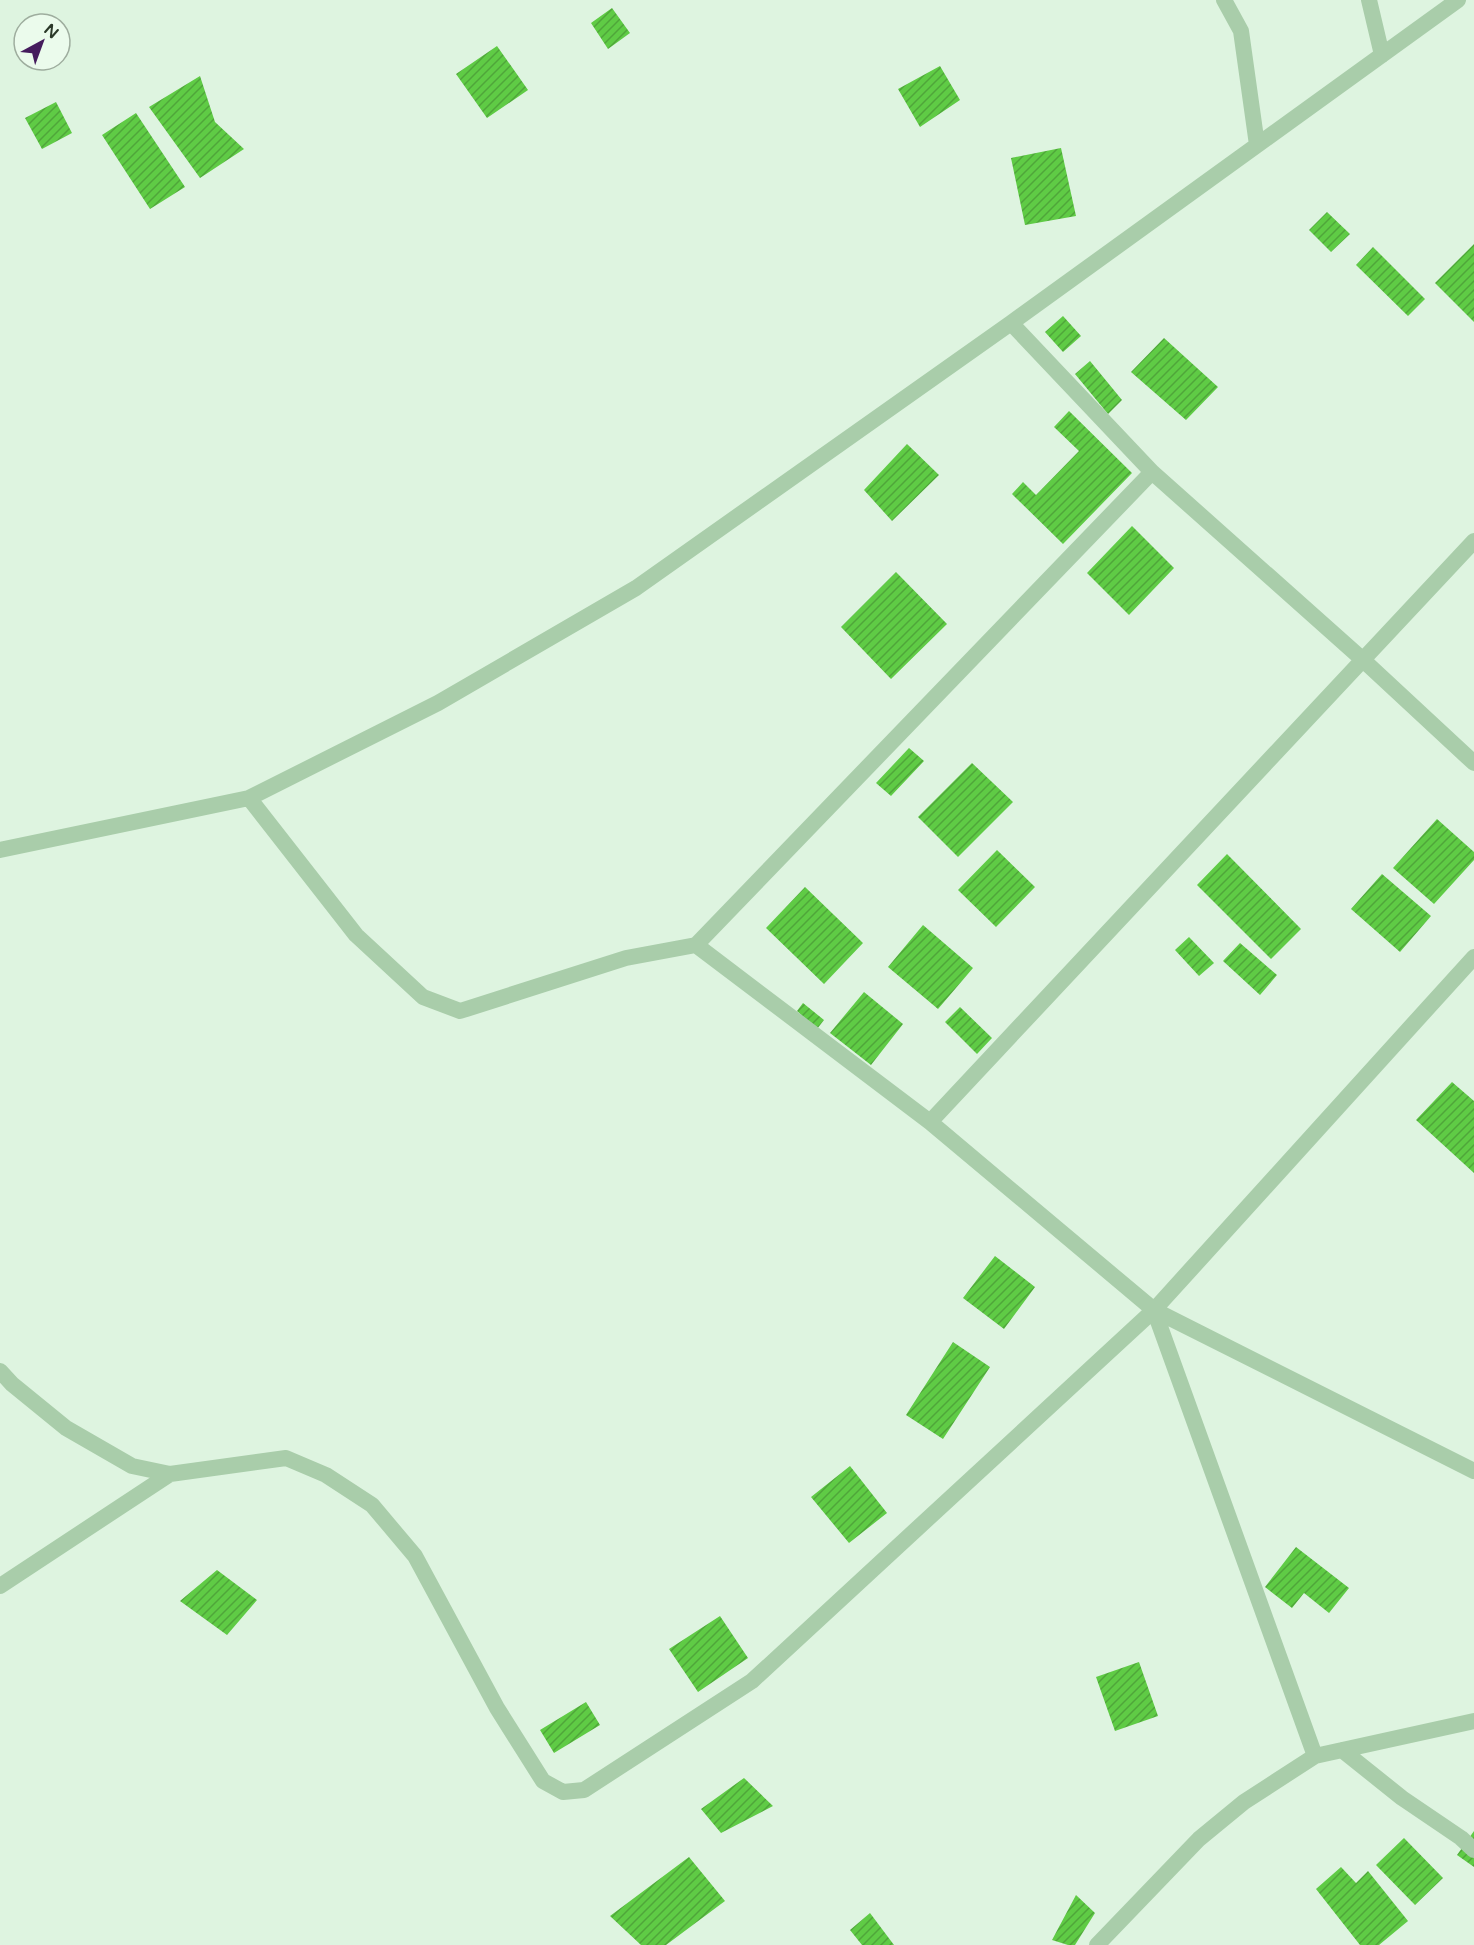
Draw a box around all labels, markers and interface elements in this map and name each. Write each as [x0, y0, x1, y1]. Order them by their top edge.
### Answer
north arrow [12, 12, 72, 72]
text: N [40, 20, 63, 43]

